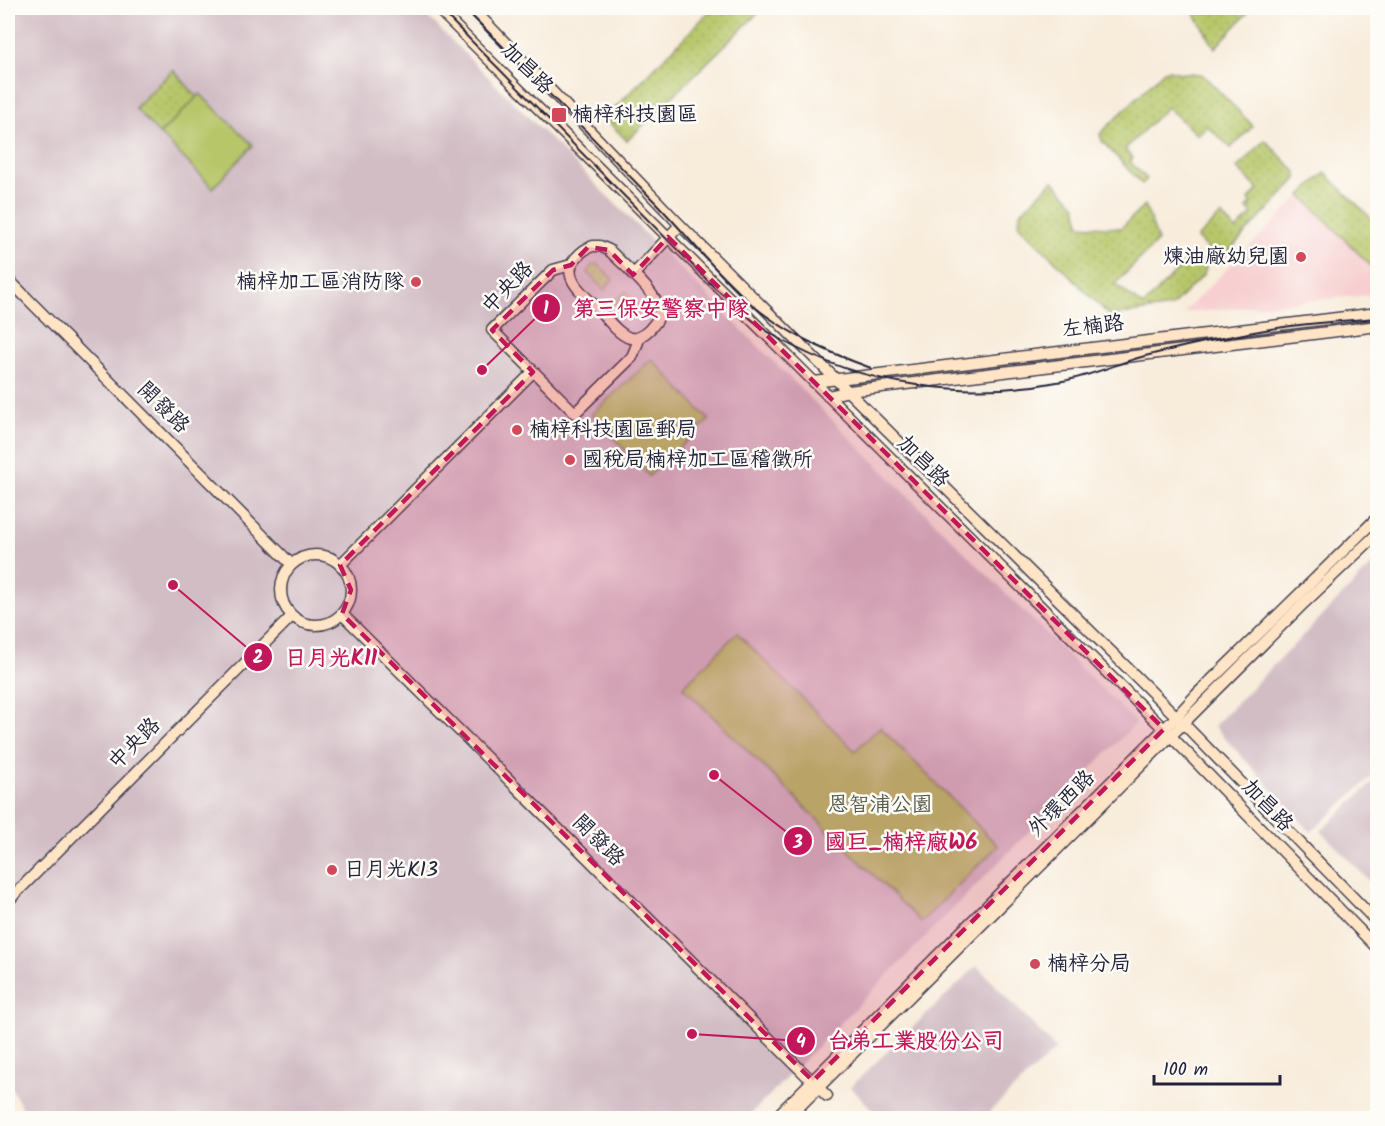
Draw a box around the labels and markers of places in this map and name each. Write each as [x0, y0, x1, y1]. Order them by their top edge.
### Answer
place label: 楠梓科技園區 [572, 99, 698, 132]
marker: 楠梓科技園區 [550, 106, 568, 124]
place label: 煉油廠幼兒園 [1163, 241, 1289, 274]
marker: 煉油廠幼兒園 [1294, 250, 1308, 264]
place label: 楠梓加工區消防隊 [236, 266, 404, 299]
marker: 楠梓加工區消防隊 [409, 275, 423, 289]
callout: 第三保安警察中隊 [531, 288, 761, 328]
place label: 楠梓科技園區郵局 [529, 414, 697, 447]
marker: 楠梓科技園區郵局 [510, 423, 524, 437]
place label: 國稅局楠梓加工區稽徵所 [582, 444, 813, 477]
marker: 國稅局楠梓加工區稽徵所 [563, 453, 577, 467]
callout: 日月光K11 [243, 637, 389, 677]
callout: 國巨_楠梓廠W6 [783, 821, 989, 861]
place label: 日月光K13 [344, 854, 438, 887]
marker: 日月光K13 [325, 863, 339, 877]
place label: 楠梓分局 [1047, 948, 1131, 981]
marker: 楠梓分局 [1028, 957, 1042, 971]
callout: 台弟工業股份公司 [786, 1021, 1016, 1061]

